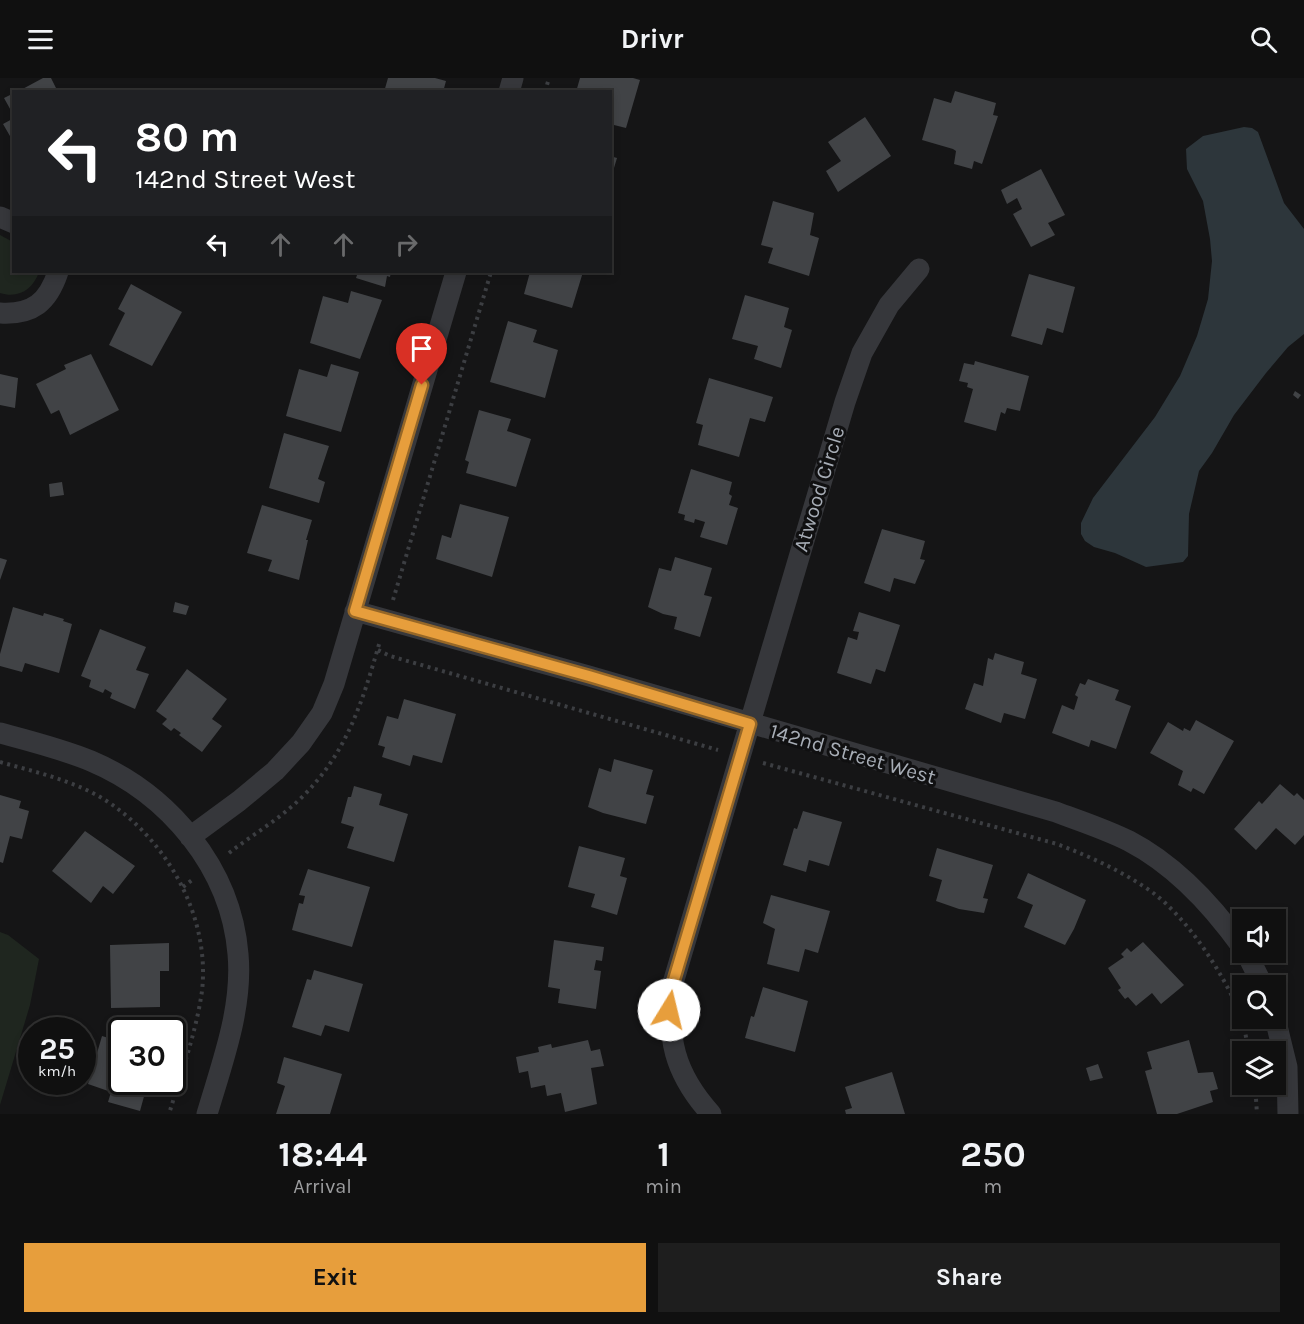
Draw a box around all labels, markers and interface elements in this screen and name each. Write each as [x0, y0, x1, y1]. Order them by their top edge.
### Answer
icon: menu [24, 23, 57, 56]
text: Drivr [621, 23, 683, 55]
icon: search [1247, 23, 1280, 56]
text: 80 m [135, 112, 239, 162]
icon: left [36, 114, 114, 192]
text: 142nd Street West [135, 163, 355, 195]
icon: left [201, 228, 234, 261]
icon: ahead [264, 228, 297, 261]
icon: ahead [327, 228, 360, 261]
icon: right [390, 228, 423, 261]
pin [396, 323, 447, 385]
icon: arrive [405, 332, 438, 365]
street label: Atwood Circle [789, 423, 849, 555]
street label: 142nd Street West [767, 719, 939, 789]
map controls [1232, 909, 1286, 1095]
button: sound [1232, 909, 1286, 963]
button: search [1232, 975, 1286, 1029]
position arrow [637, 978, 701, 1042]
speed limit sign: 30 [108, 1017, 186, 1095]
text: 25 [39, 1031, 75, 1067]
button: layers [1232, 1041, 1286, 1095]
text: km/h [38, 1062, 76, 1080]
text: 18:44 [278, 1133, 367, 1175]
text: 1 [657, 1133, 670, 1175]
text: 250 [960, 1133, 1026, 1175]
text: Arrival [293, 1175, 352, 1198]
text: min [645, 1175, 682, 1198]
text: m [984, 1175, 1002, 1198]
button: Exit [24, 1243, 646, 1312]
button: Share [658, 1243, 1280, 1312]

